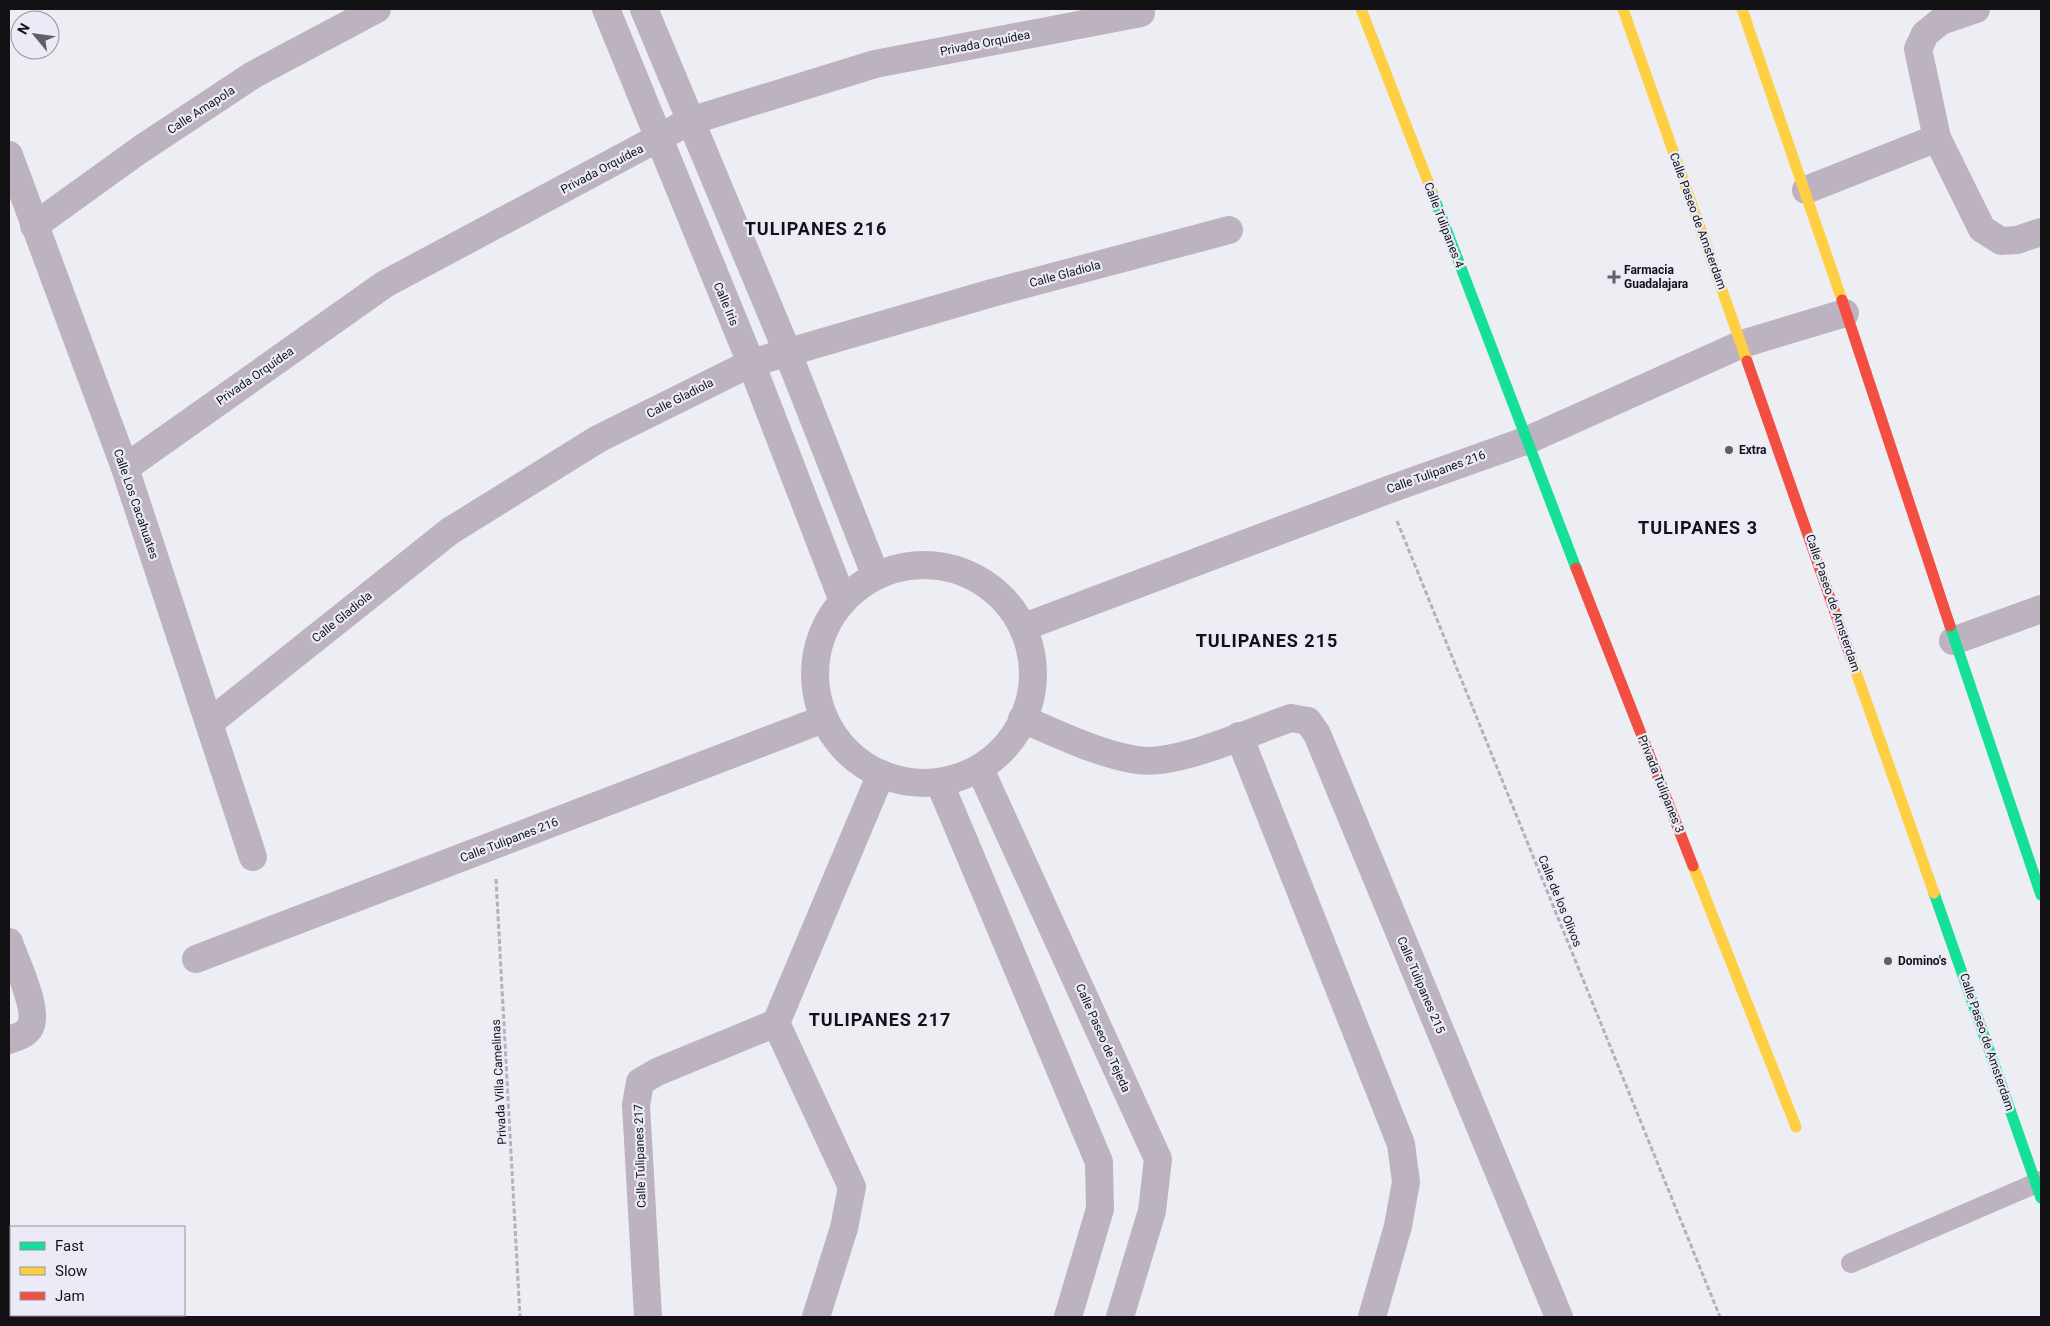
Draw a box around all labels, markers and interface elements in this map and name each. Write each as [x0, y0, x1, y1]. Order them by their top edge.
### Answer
north arrow [10, 10, 60, 60]
text: N [14, 20, 33, 37]
street label: Privada Orquídea [939, 27, 1031, 59]
street label: Calle Amapola [165, 83, 237, 137]
street label: Privada Orquídea [558, 141, 646, 197]
street label: Calle Paseo de Amsterdam [1667, 151, 1729, 291]
street label: Calle Tulipanes 4 [1421, 180, 1467, 270]
district label: TULIPANES 216 [745, 218, 887, 239]
street label: Calle Gladiola [1028, 258, 1102, 290]
place label: Farmacia Guadalajara [1624, 263, 1689, 291]
marker: Farmacia Guadalajara [1608, 271, 1620, 283]
street label: Calle Iris [711, 280, 741, 328]
street label: Privada Orquídea [214, 344, 296, 408]
street label: Calle Gladiola [644, 375, 716, 421]
place label: Extra [1739, 443, 1767, 457]
marker: Extra [1723, 444, 1735, 456]
street label: Calle Los Cacahuates [111, 447, 161, 561]
street label: Calle Tulipanes 216 [1385, 448, 1487, 496]
district label: TULIPANES 3 [1638, 517, 1758, 538]
street label: Calle Paseo de Amsterdam [1803, 532, 1863, 674]
street label: Calle Gladiola [309, 589, 375, 645]
district label: TULIPANES 215 [1196, 630, 1338, 651]
street label: Privada Tulipanes 3 [1635, 733, 1687, 835]
street label: Calle Tulipanes 216 [458, 815, 560, 865]
street label: Calle de los Olivos [1535, 853, 1585, 949]
street label: Calle Tulipanes 215 [1394, 934, 1448, 1036]
place label: Domino's [1898, 954, 1947, 968]
marker: Domino's [1882, 955, 1894, 967]
street label: Calle Paseo de Amsterdam [1957, 971, 2017, 1113]
street label: Calle Paseo de Tejeda [1073, 982, 1133, 1094]
district label: TULIPANES 217 [809, 1009, 951, 1030]
street label: Privada Villa Camelinas [489, 1019, 509, 1145]
street label: Calle Tulipanes 217 [631, 1104, 649, 1208]
legend [10, 1226, 185, 1316]
text: Fast [55, 1237, 84, 1255]
text: Slow [55, 1262, 87, 1280]
text: Jam [55, 1287, 85, 1305]

